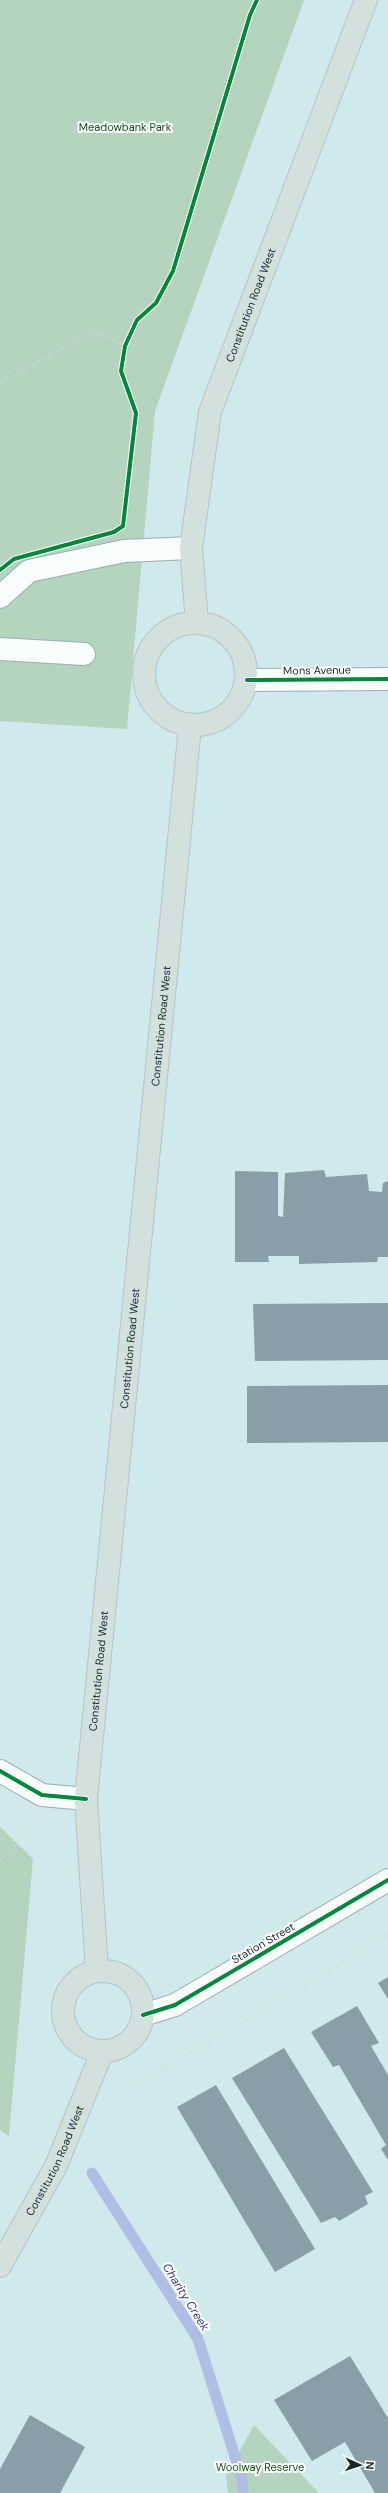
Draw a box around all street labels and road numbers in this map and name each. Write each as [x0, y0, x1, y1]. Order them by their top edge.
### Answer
street label: Constitution Road West [223, 246, 278, 364]
street label: Mons Avenue [283, 662, 351, 678]
street label: Constitution Road West [148, 965, 174, 1087]
street label: Constitution Road West [117, 1288, 142, 1409]
street label: Constitution Road West [86, 1610, 111, 1732]
street label: Station Street [229, 1919, 297, 1967]
street label: Constitution Road West [23, 2103, 87, 2218]

